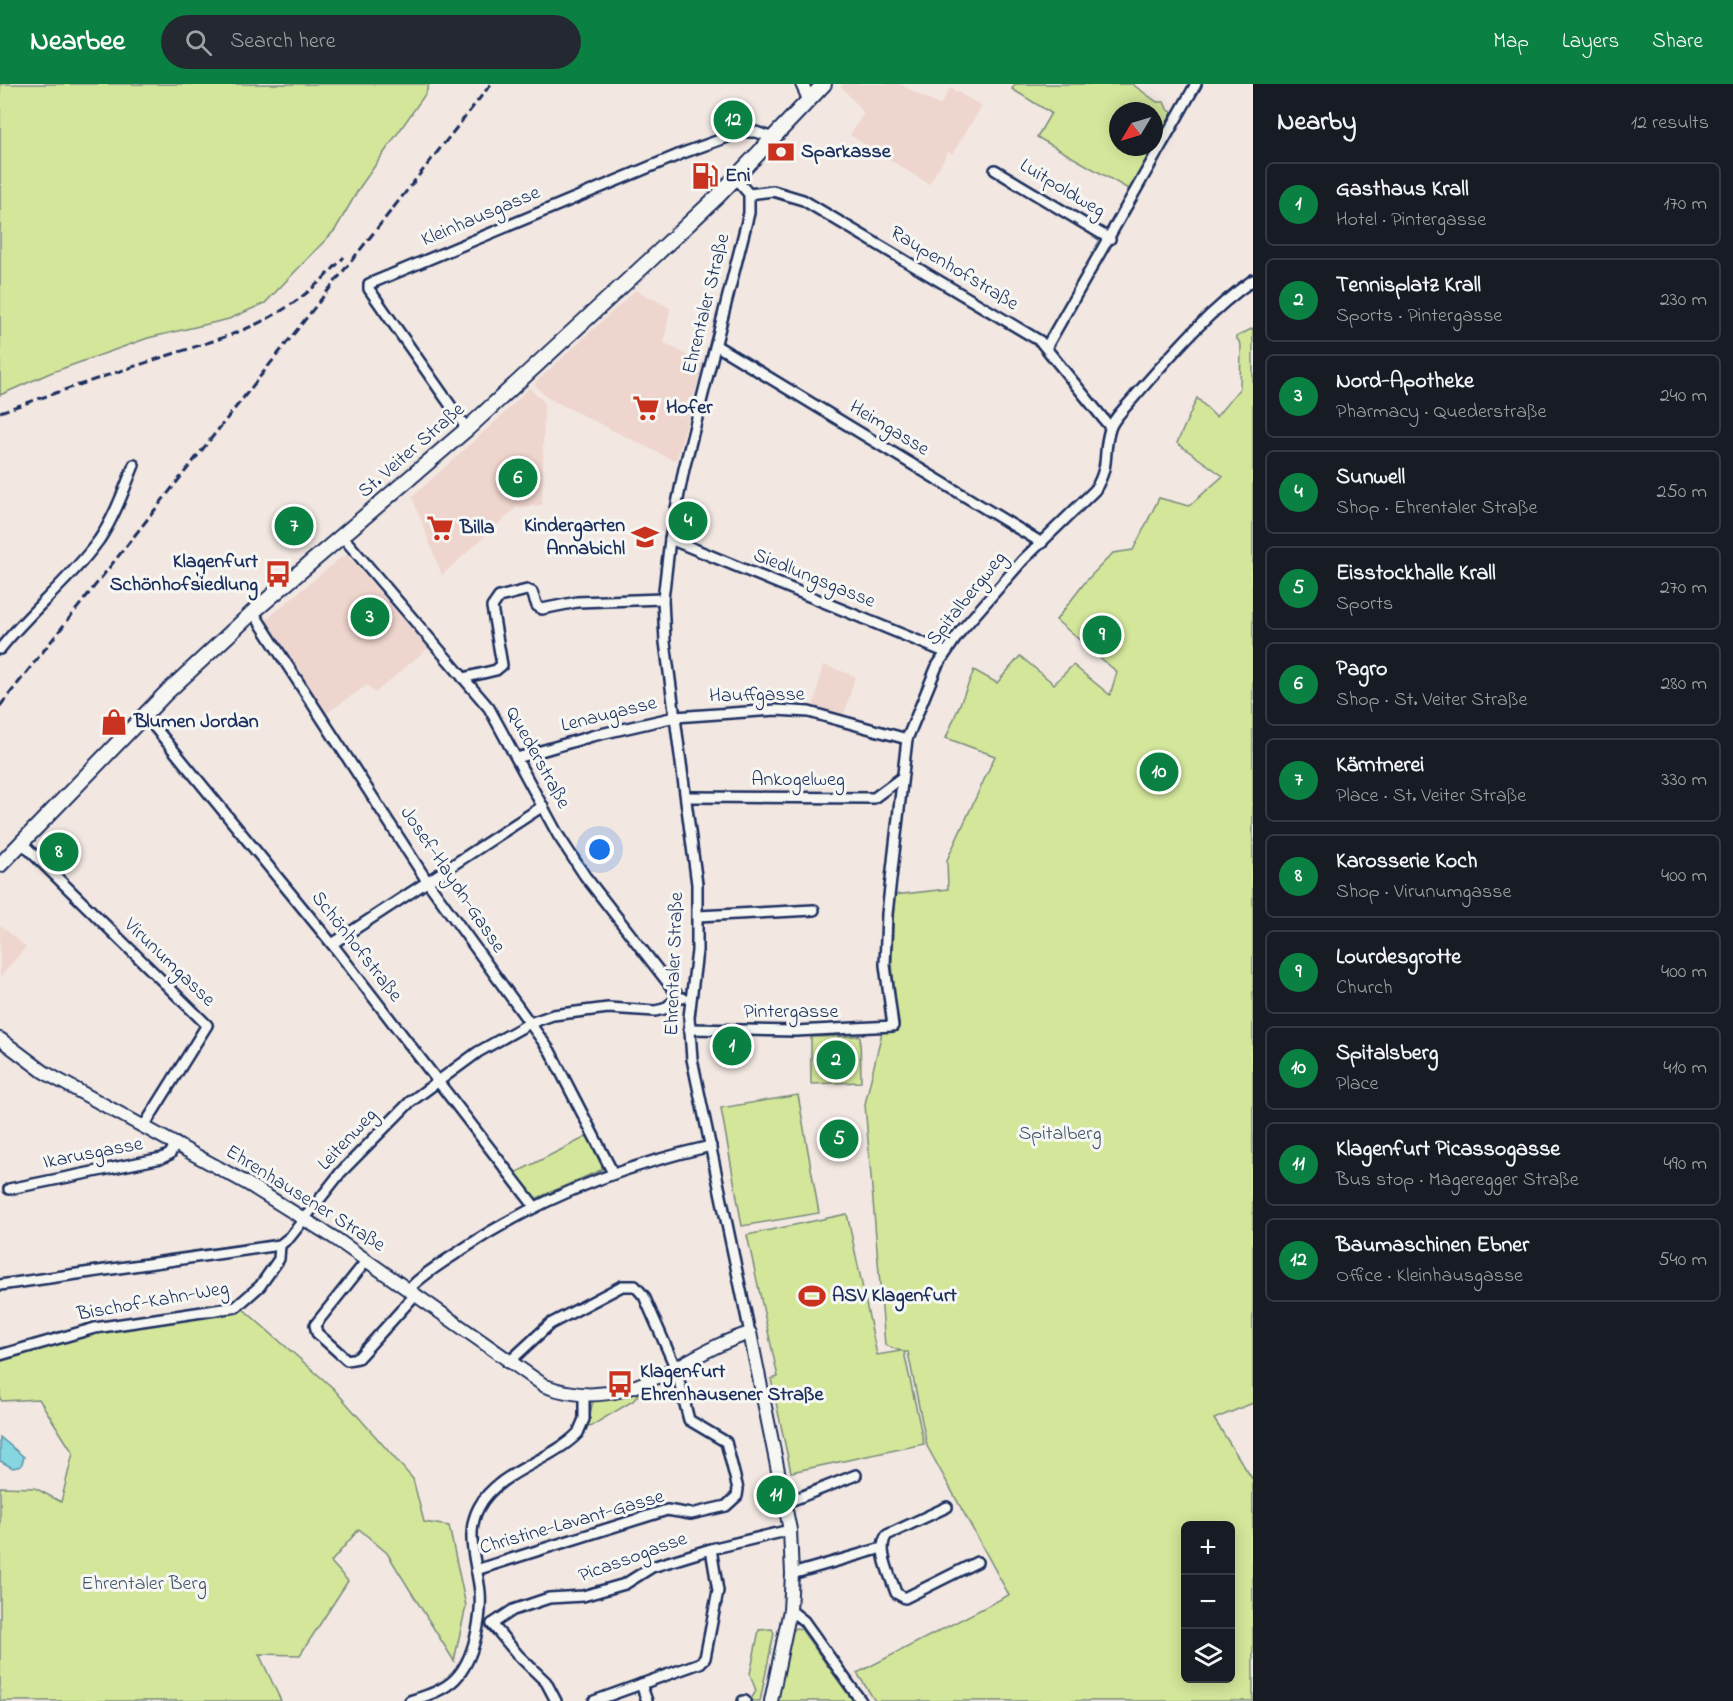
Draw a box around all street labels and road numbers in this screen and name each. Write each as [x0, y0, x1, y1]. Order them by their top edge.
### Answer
street label: Luitpoldweg [1013, 152, 1110, 227]
street label: Kleinhausgasse [417, 179, 545, 256]
street label: Raupenhofstraße [884, 219, 1024, 319]
street label: Ehrentaler Straße [676, 231, 738, 377]
street label: Heimgasse [843, 394, 935, 465]
street label: St. Veiter Straße [352, 396, 472, 506]
street label: Siedlungsgasse [748, 541, 880, 618]
street label: Spitalbergweg [920, 546, 1015, 653]
street label: Hauffgasse [709, 681, 805, 712]
street label: Lenaugasse [558, 689, 660, 742]
street label: Quederstraße [497, 702, 577, 814]
street label: Ankogelweg [751, 766, 845, 796]
street label: Josef-Haydn-Gasse [392, 801, 512, 959]
street label: Schönhofstraße [303, 885, 409, 1009]
street label: Ehrentaler Straße [658, 892, 692, 1036]
street label: Virunumgasse [115, 911, 221, 1015]
street label: Pintergasse [744, 998, 838, 1028]
street label: Leitenweg [311, 1102, 385, 1179]
street label: Ikarusgasse [41, 1130, 146, 1179]
street label: Ehrenhausener Straße [220, 1138, 391, 1260]
street label: Bischof-Kahn-Weg [74, 1274, 231, 1331]
street label: Christine-Lavant-Gasse [476, 1483, 668, 1563]
street label: Picassogasse [575, 1525, 692, 1592]

